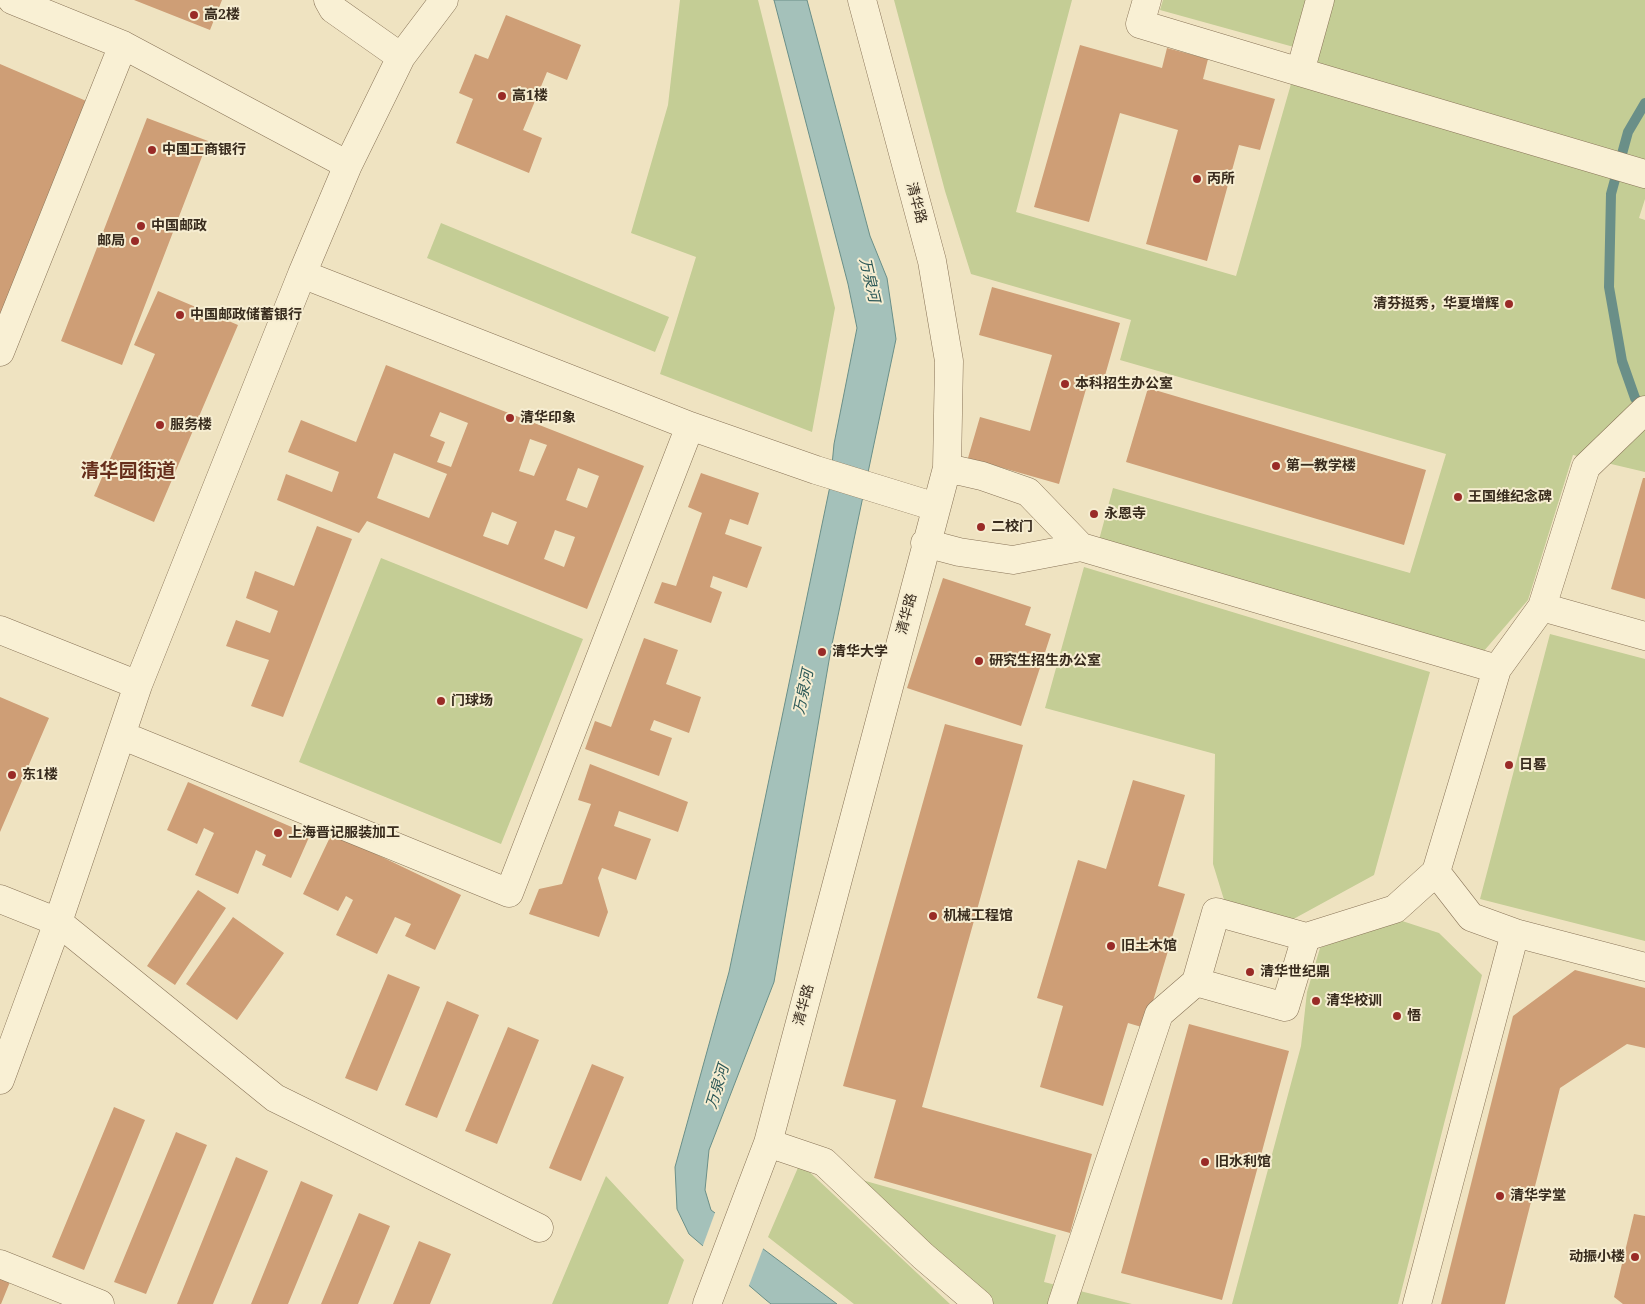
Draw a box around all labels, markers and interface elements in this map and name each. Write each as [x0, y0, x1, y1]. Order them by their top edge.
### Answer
place label: 高2楼 [204, 7, 240, 23]
marker: 高2楼 [188, 9, 200, 21]
place label: 高1楼 [512, 88, 548, 104]
marker: 高1楼 [496, 90, 508, 102]
place label: 中国工商银行 [162, 142, 246, 158]
marker: 中国工商银行 [146, 144, 158, 156]
place label: 丙所 [1207, 171, 1235, 187]
marker: 丙所 [1191, 173, 1203, 185]
street label: 清华路 [902, 181, 930, 225]
place label: 中国邮政 [151, 218, 207, 234]
marker: 中国邮政 [135, 220, 147, 232]
place label: 邮局 [97, 233, 125, 249]
marker: 邮局 [129, 235, 141, 247]
water label: 万泉河 [855, 256, 883, 304]
place label: 清芬挺秀，华夏增辉 [1373, 296, 1499, 312]
marker: 清芬挺秀，华夏增辉 [1503, 298, 1515, 310]
place label: 中国邮政储蓄银行 [190, 307, 302, 323]
marker: 中国邮政储蓄银行 [174, 309, 186, 321]
place label: 本科招生办公室 [1075, 376, 1173, 392]
marker: 本科招生办公室 [1059, 378, 1071, 390]
place label: 清华印象 [520, 410, 576, 426]
marker: 清华印象 [504, 412, 516, 424]
place label: 服务楼 [170, 417, 212, 433]
marker: 服务楼 [154, 419, 166, 431]
place label: 第一教学楼 [1286, 458, 1356, 474]
marker: 第一教学楼 [1270, 460, 1282, 472]
district label: 清华园街道 [81, 461, 175, 483]
place label: 王国维纪念碑 [1468, 489, 1552, 505]
marker: 王国维纪念碑 [1452, 491, 1464, 503]
place label: 永恩寺 [1104, 506, 1146, 522]
marker: 永恩寺 [1088, 508, 1100, 520]
place label: 二校门 [991, 519, 1033, 535]
marker: 二校门 [975, 521, 987, 533]
street label: 清华路 [893, 592, 921, 636]
place label: 清华大学 [832, 644, 888, 660]
marker: 清华大学 [816, 646, 828, 658]
place label: 研究生招生办公室 [989, 653, 1101, 669]
marker: 研究生招生办公室 [973, 655, 985, 667]
water label: 万泉河 [791, 668, 817, 716]
place label: 门球场 [451, 693, 493, 709]
marker: 门球场 [435, 695, 447, 707]
place label: 日晷 [1519, 757, 1547, 773]
marker: 日晷 [1503, 759, 1515, 771]
place label: 东1楼 [22, 767, 58, 783]
marker: 东1楼 [6, 769, 18, 781]
place label: 上海晋记服装加工 [288, 825, 400, 841]
marker: 上海晋记服装加工 [272, 827, 284, 839]
place label: 机械工程馆 [943, 908, 1013, 924]
marker: 机械工程馆 [927, 910, 939, 922]
place label: 旧土木馆 [1121, 938, 1177, 954]
marker: 旧土木馆 [1105, 940, 1117, 952]
place label: 清华世纪鼎 [1260, 964, 1330, 980]
marker: 清华世纪鼎 [1244, 966, 1256, 978]
street label: 清华路 [790, 983, 818, 1027]
place label: 清华校训 [1326, 993, 1382, 1009]
marker: 清华校训 [1310, 995, 1322, 1007]
place label: 悟 [1407, 1008, 1421, 1024]
marker: 悟 [1391, 1010, 1403, 1022]
water label: 万泉河 [703, 1063, 733, 1111]
place label: 旧水利馆 [1215, 1154, 1271, 1170]
marker: 旧水利馆 [1199, 1156, 1211, 1168]
place label: 清华学堂 [1510, 1188, 1566, 1204]
marker: 清华学堂 [1494, 1190, 1506, 1202]
place label: 动振小楼 [1569, 1249, 1625, 1265]
marker: 动振小楼 [1629, 1251, 1641, 1263]

